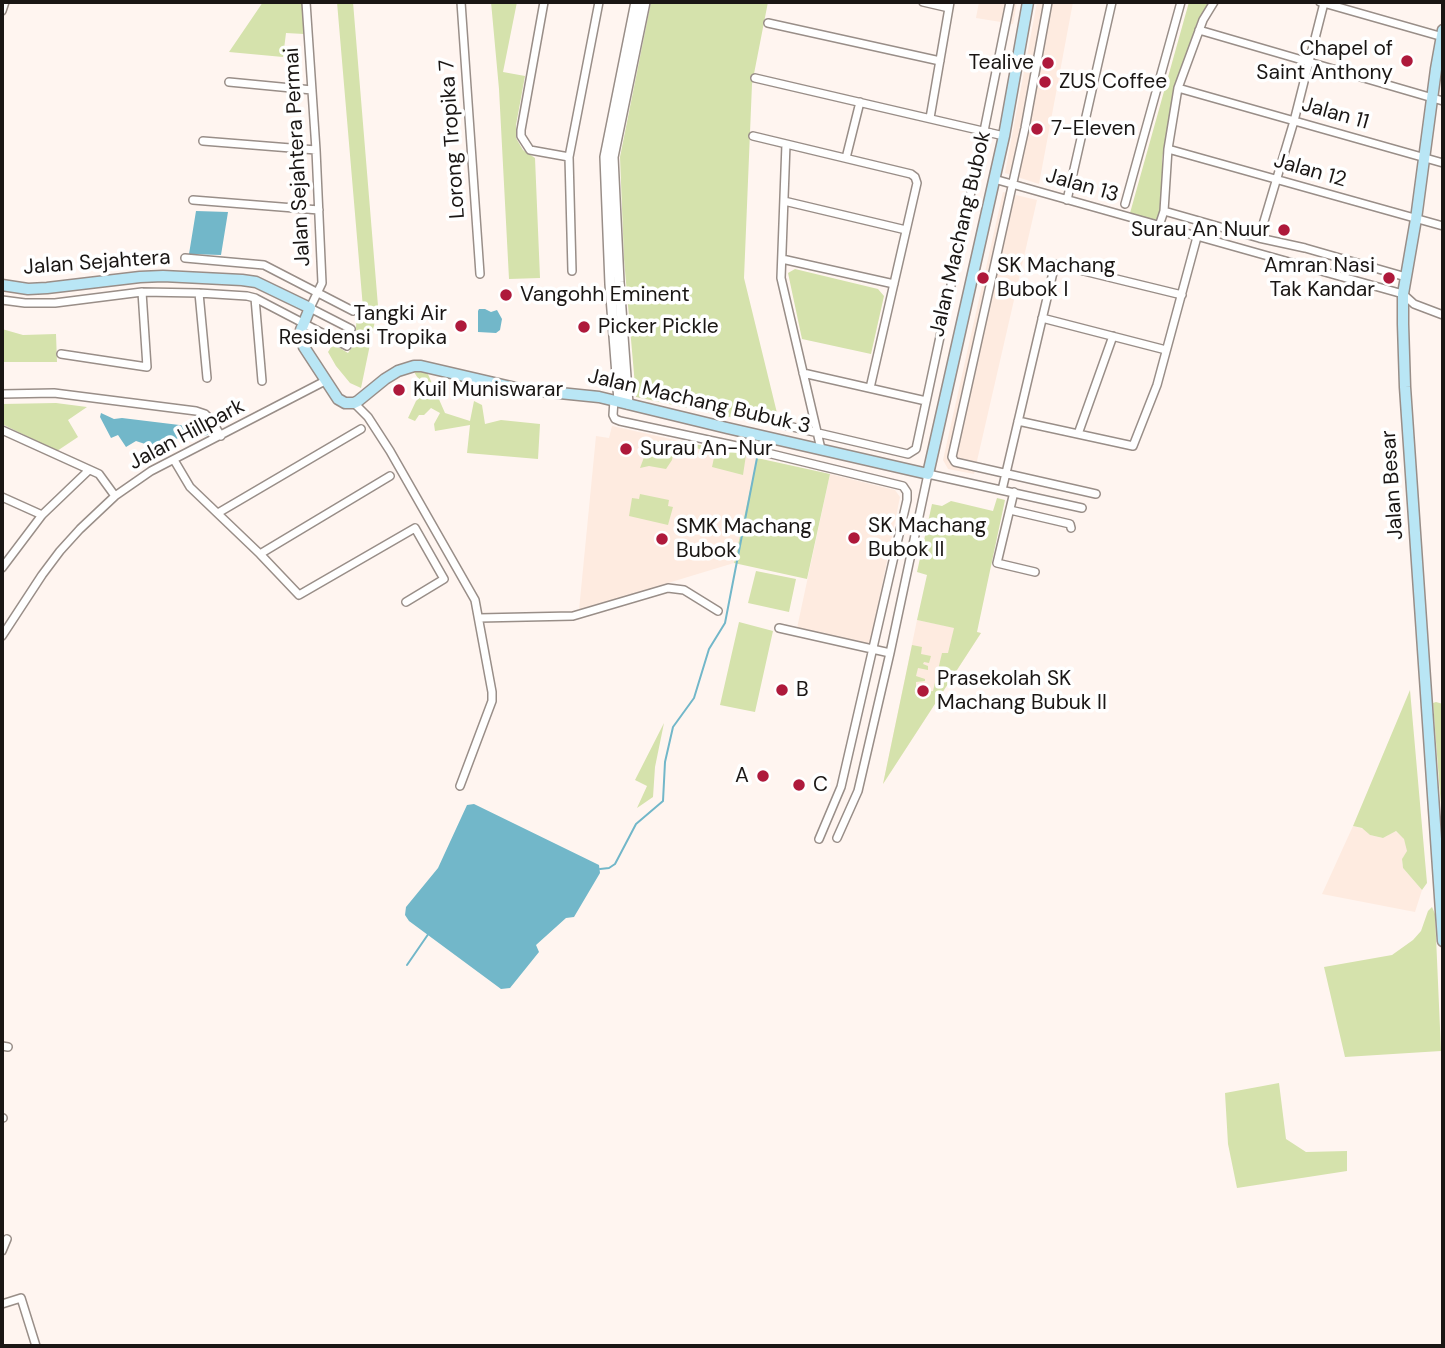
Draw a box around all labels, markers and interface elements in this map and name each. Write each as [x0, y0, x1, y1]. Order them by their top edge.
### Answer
place label: Chapel of Saint Anthony [1256, 36, 1393, 86]
street label: Jalan Sejahtera Permai [280, 47, 316, 267]
place label: Tealive [969, 50, 1034, 76]
marker: Chapel of Saint Anthony [1399, 53, 1415, 69]
marker: Tealive [1040, 55, 1056, 71]
street label: Lorong Tropika 7 [435, 59, 471, 219]
place label: ZUS Coffee [1059, 69, 1167, 95]
marker: ZUS Coffee [1037, 74, 1053, 90]
street label: Jalan 11 [1298, 92, 1372, 136]
place label: 7-Eleven [1051, 116, 1135, 142]
marker: 7-Eleven [1029, 121, 1045, 137]
street label: Jalan Machang Bubok [925, 129, 997, 339]
street label: Jalan 12 [1271, 149, 1349, 193]
street label: Jalan 13 [1043, 164, 1121, 208]
place label: Surau An Nuur [1131, 217, 1270, 243]
marker: Surau An Nuur [1276, 222, 1292, 238]
street label: Jalan Sejahtera [23, 245, 171, 281]
place label: SK Machang Bubok I [997, 253, 1115, 303]
place label: Amran Nasi Tak Kandar [1264, 253, 1375, 303]
marker: SK Machang Bubok I [975, 270, 991, 286]
marker: Amran Nasi Tak Kandar [1381, 270, 1397, 286]
place label: Vangohh Eminent [520, 282, 690, 308]
marker: Vangohh Eminent [498, 287, 514, 303]
place label: Tangki Air Residensi Tropika [279, 301, 447, 351]
place label: Picker Pickle [598, 314, 719, 340]
marker: Tangki Air Residensi Tropika [453, 318, 469, 334]
marker: Picker Pickle [576, 319, 592, 335]
street label: Jalan Machang Bubuk 3 [585, 364, 813, 440]
place label: Kuil Muniswarar [413, 377, 563, 403]
marker: Kuil Muniswarar [391, 382, 407, 398]
street label: Jalan Hillpark [125, 394, 249, 476]
street label: Jalan Besar [1377, 429, 1409, 541]
place label: Surau An-Nur [640, 436, 773, 462]
marker: Surau An-Nur [618, 441, 634, 457]
place label: SK Machang Bubok II [868, 513, 986, 563]
place label: SMK Machang Bubok [676, 514, 812, 564]
marker: SK Machang Bubok II [846, 530, 862, 546]
marker: SMK Machang Bubok [654, 531, 670, 547]
place label: Prasekolah SK Machang Bubuk II [937, 666, 1107, 716]
place label: B [796, 677, 809, 703]
marker: B [774, 682, 790, 698]
marker: Prasekolah SK Machang Bubuk II [915, 683, 931, 699]
place label: A [735, 763, 749, 789]
marker: A [755, 768, 771, 784]
place label: C [813, 772, 828, 798]
marker: C [791, 777, 807, 793]

